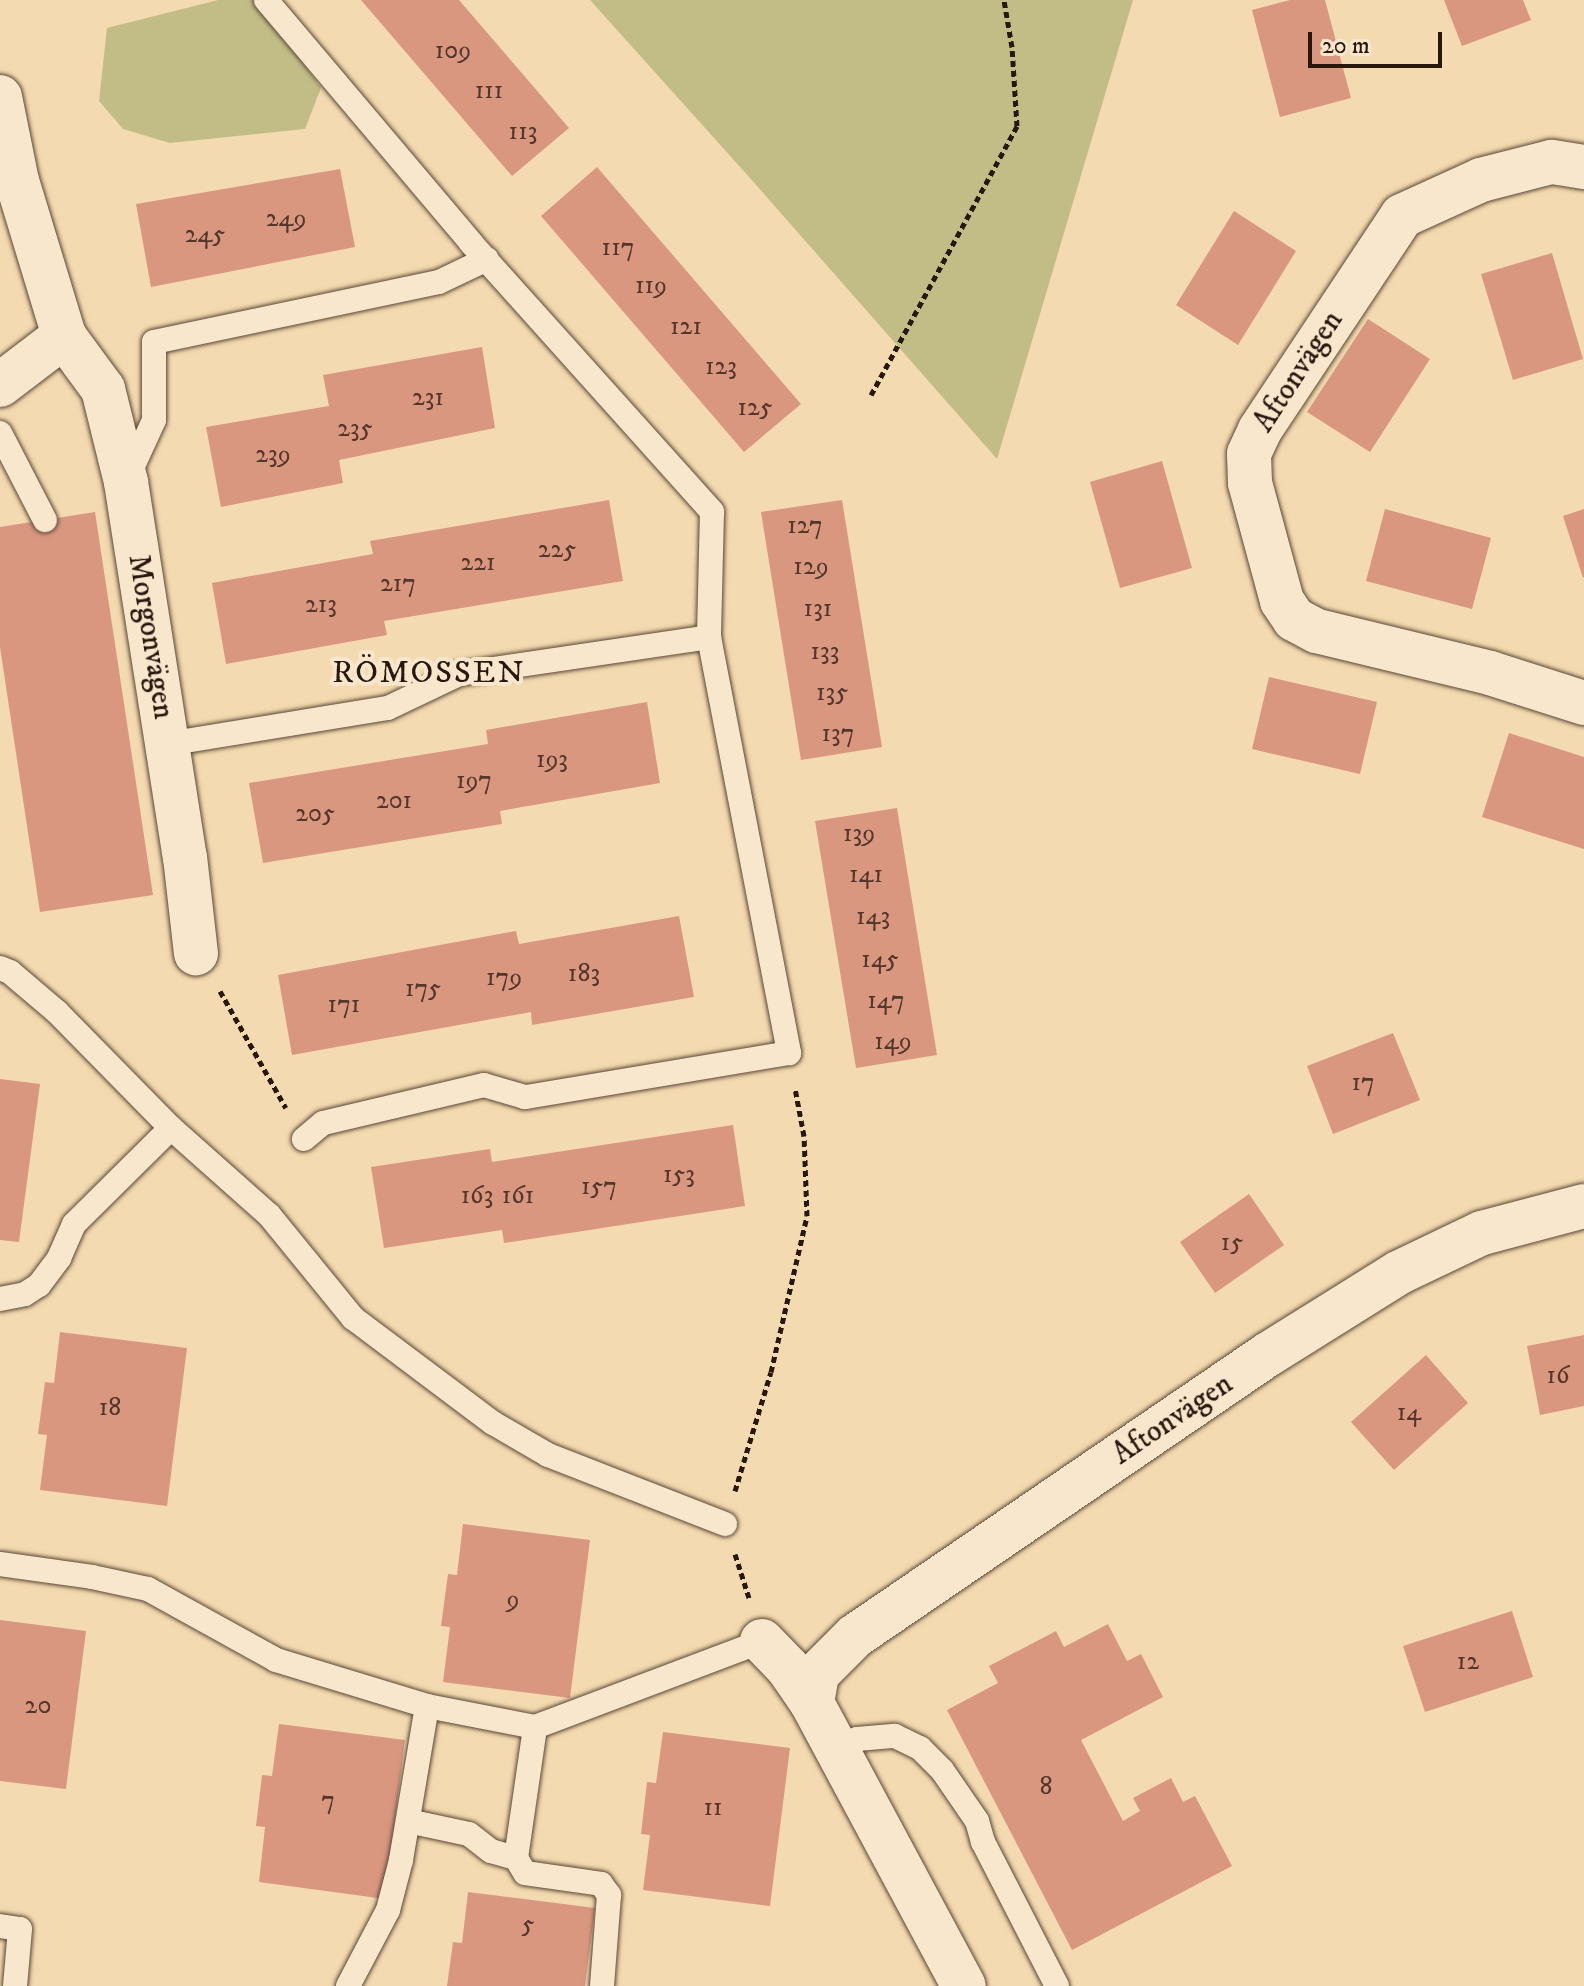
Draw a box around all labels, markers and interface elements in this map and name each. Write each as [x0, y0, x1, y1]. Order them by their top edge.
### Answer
scale bar [1312, 16, 1446, 66]
text: 20 m [1322, 31, 1370, 61]
house number: 109 [435, 35, 471, 67]
house number: 111 [475, 75, 503, 107]
house number: 113 [509, 116, 537, 148]
house number: 249 [266, 203, 306, 235]
house number: 245 [185, 219, 225, 251]
house number: 117 [602, 232, 634, 264]
house number: 119 [635, 270, 667, 302]
street label: Aftonvägen [1247, 305, 1351, 439]
house number: 121 [670, 311, 702, 343]
house number: 123 [705, 351, 737, 383]
house number: 231 [412, 382, 444, 414]
house number: 125 [737, 392, 773, 424]
house number: 235 [337, 413, 373, 445]
house number: 239 [255, 439, 291, 471]
house number: 127 [787, 510, 823, 542]
house number: 225 [538, 534, 576, 566]
house number: 221 [460, 547, 496, 579]
house number: 129 [793, 551, 829, 583]
street label: Morgonvägen [119, 552, 181, 722]
house number: 217 [380, 568, 416, 600]
house number: 213 [305, 589, 337, 621]
house number: 131 [804, 593, 832, 625]
house number: 133 [811, 636, 839, 668]
district label: RÖMOSSEN [332, 654, 526, 692]
house number: 135 [816, 677, 848, 709]
house number: 137 [822, 718, 854, 750]
house number: 193 [536, 744, 568, 776]
house number: 197 [456, 765, 492, 797]
house number: 201 [376, 785, 412, 817]
house number: 205 [295, 798, 335, 830]
house number: 139 [843, 818, 875, 850]
house number: 141 [849, 859, 883, 891]
house number: 143 [856, 901, 890, 933]
house number: 145 [861, 944, 899, 976]
house number: 183 [568, 958, 600, 990]
house number: 179 [486, 962, 522, 994]
house number: 175 [405, 973, 441, 1005]
house number: 147 [867, 985, 905, 1017]
house number: 171 [328, 989, 360, 1021]
house number: 149 [874, 1026, 912, 1058]
house number: 17 [1351, 1067, 1375, 1099]
house number: 153 [663, 1159, 695, 1191]
house number: 157 [581, 1171, 617, 1203]
house number: 163 [461, 1180, 493, 1212]
house number: 161 [502, 1180, 534, 1212]
house number: 15 [1221, 1227, 1243, 1259]
house number: 16 [1547, 1360, 1569, 1392]
street label: Aftonvägen [1106, 1367, 1240, 1473]
house number: 18 [99, 1392, 121, 1424]
house number: 14 [1397, 1397, 1421, 1429]
house number: 9 [507, 1584, 519, 1616]
house number: 12 [1457, 1646, 1479, 1678]
house number: 20 [25, 1690, 51, 1722]
house number: 8 [1039, 1771, 1053, 1803]
house number: 7 [321, 1785, 335, 1817]
house number: 11 [703, 1792, 723, 1824]
house number: 5 [522, 1909, 534, 1941]

